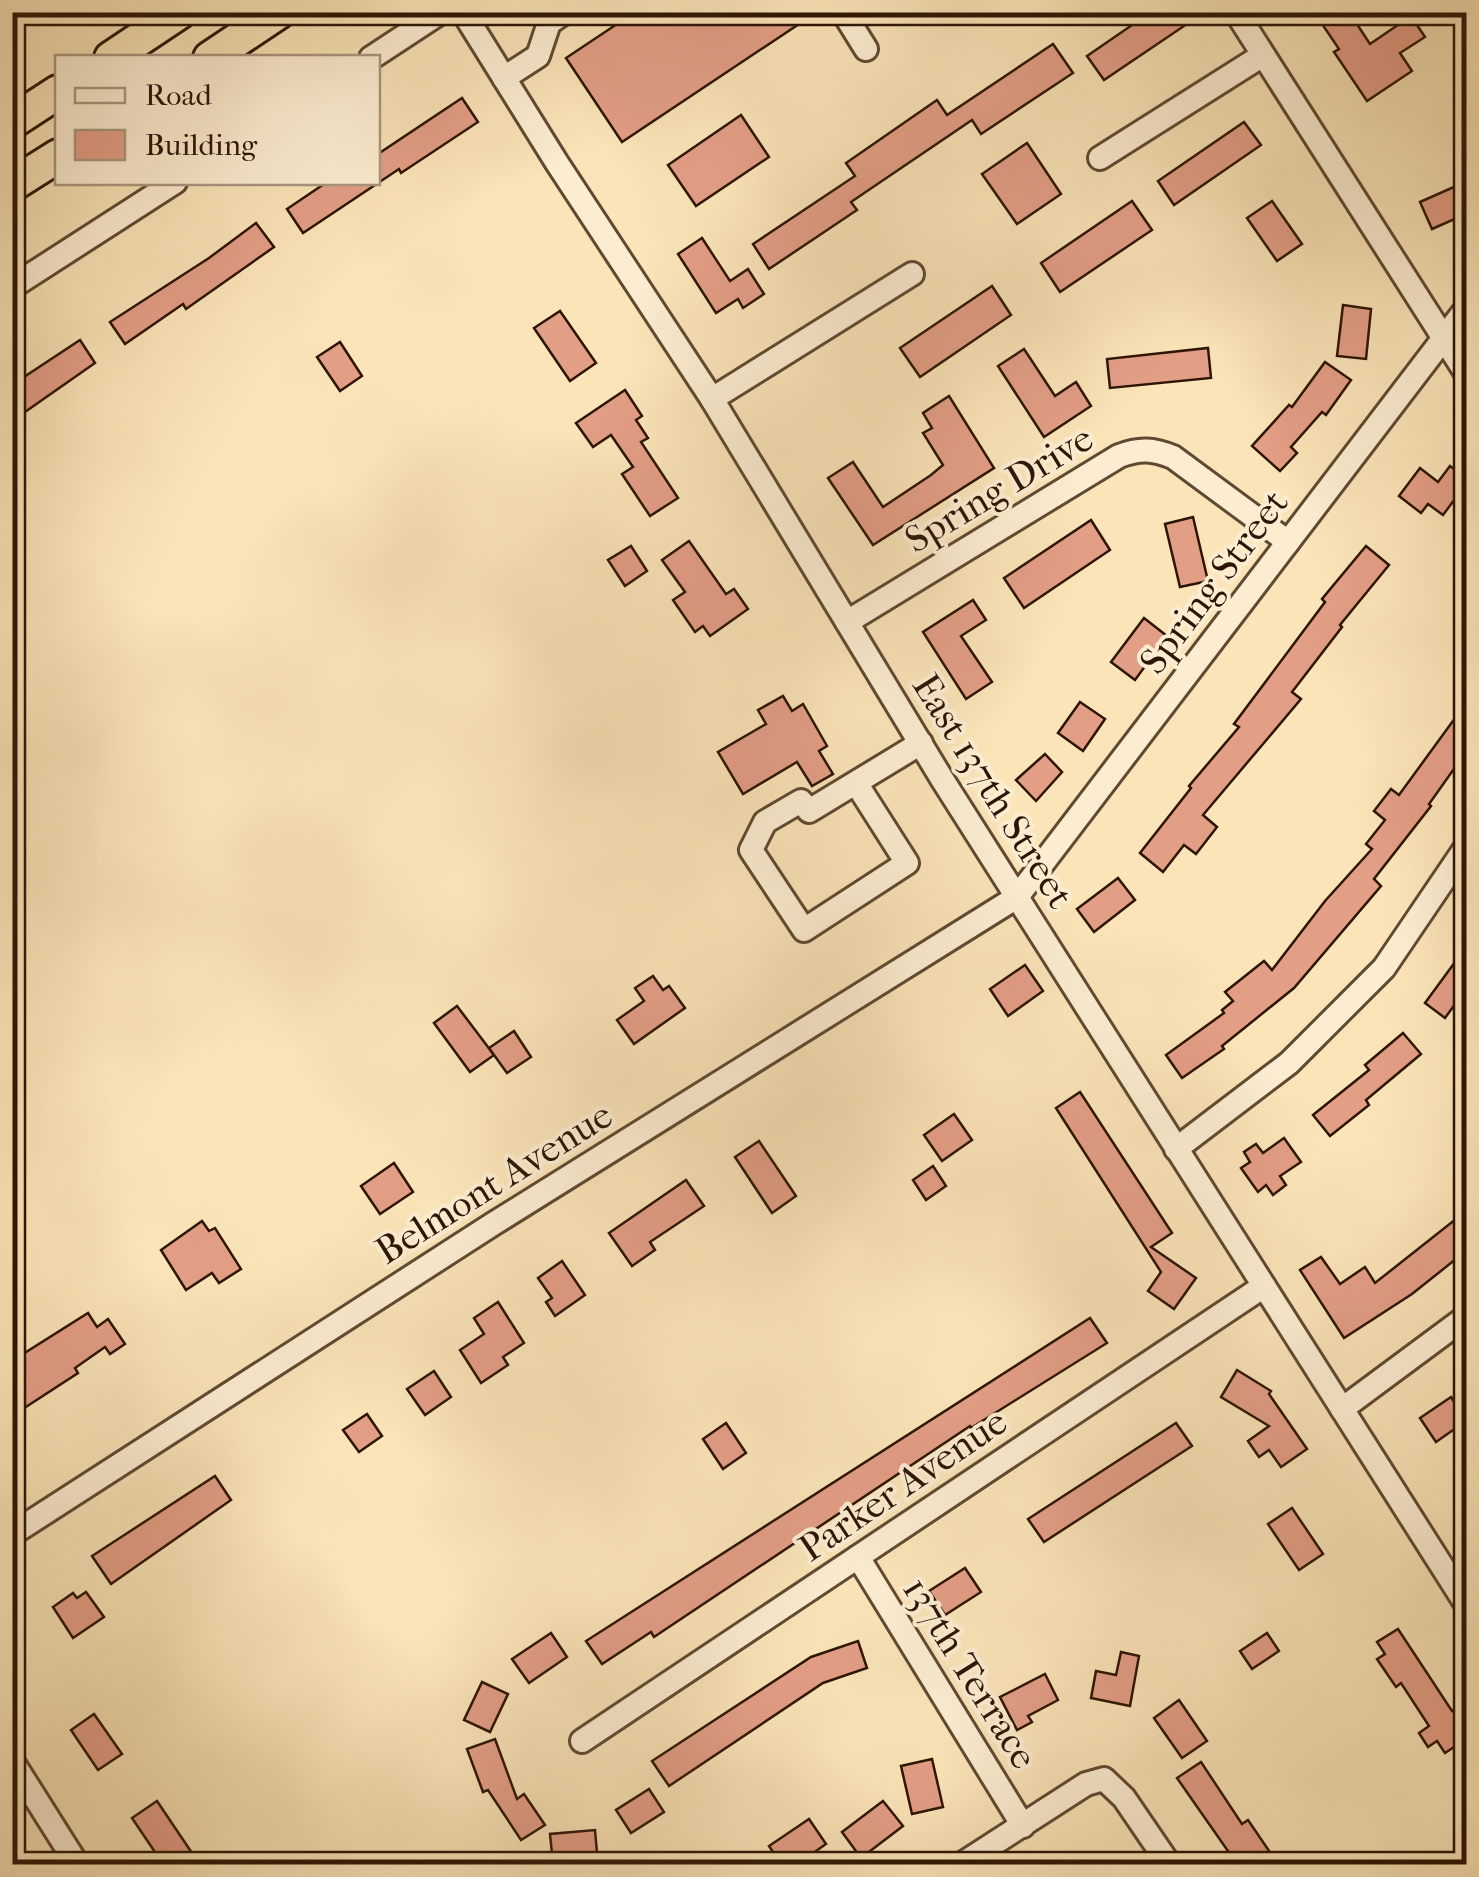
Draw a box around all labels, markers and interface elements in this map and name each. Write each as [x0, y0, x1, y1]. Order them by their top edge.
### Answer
legend [55, 55, 380, 185]
text: Road [145, 78, 212, 113]
text: Building [145, 128, 258, 163]
street label: Spring Drive [897, 415, 1101, 563]
street label: Spring Street [1130, 481, 1298, 683]
street label: East 137th Street [903, 666, 1083, 917]
street label: Belmont Avenue [367, 1092, 621, 1274]
street label: Parker Avenue [791, 1399, 1015, 1571]
street label: 137th Terrace [893, 1569, 1047, 1777]

